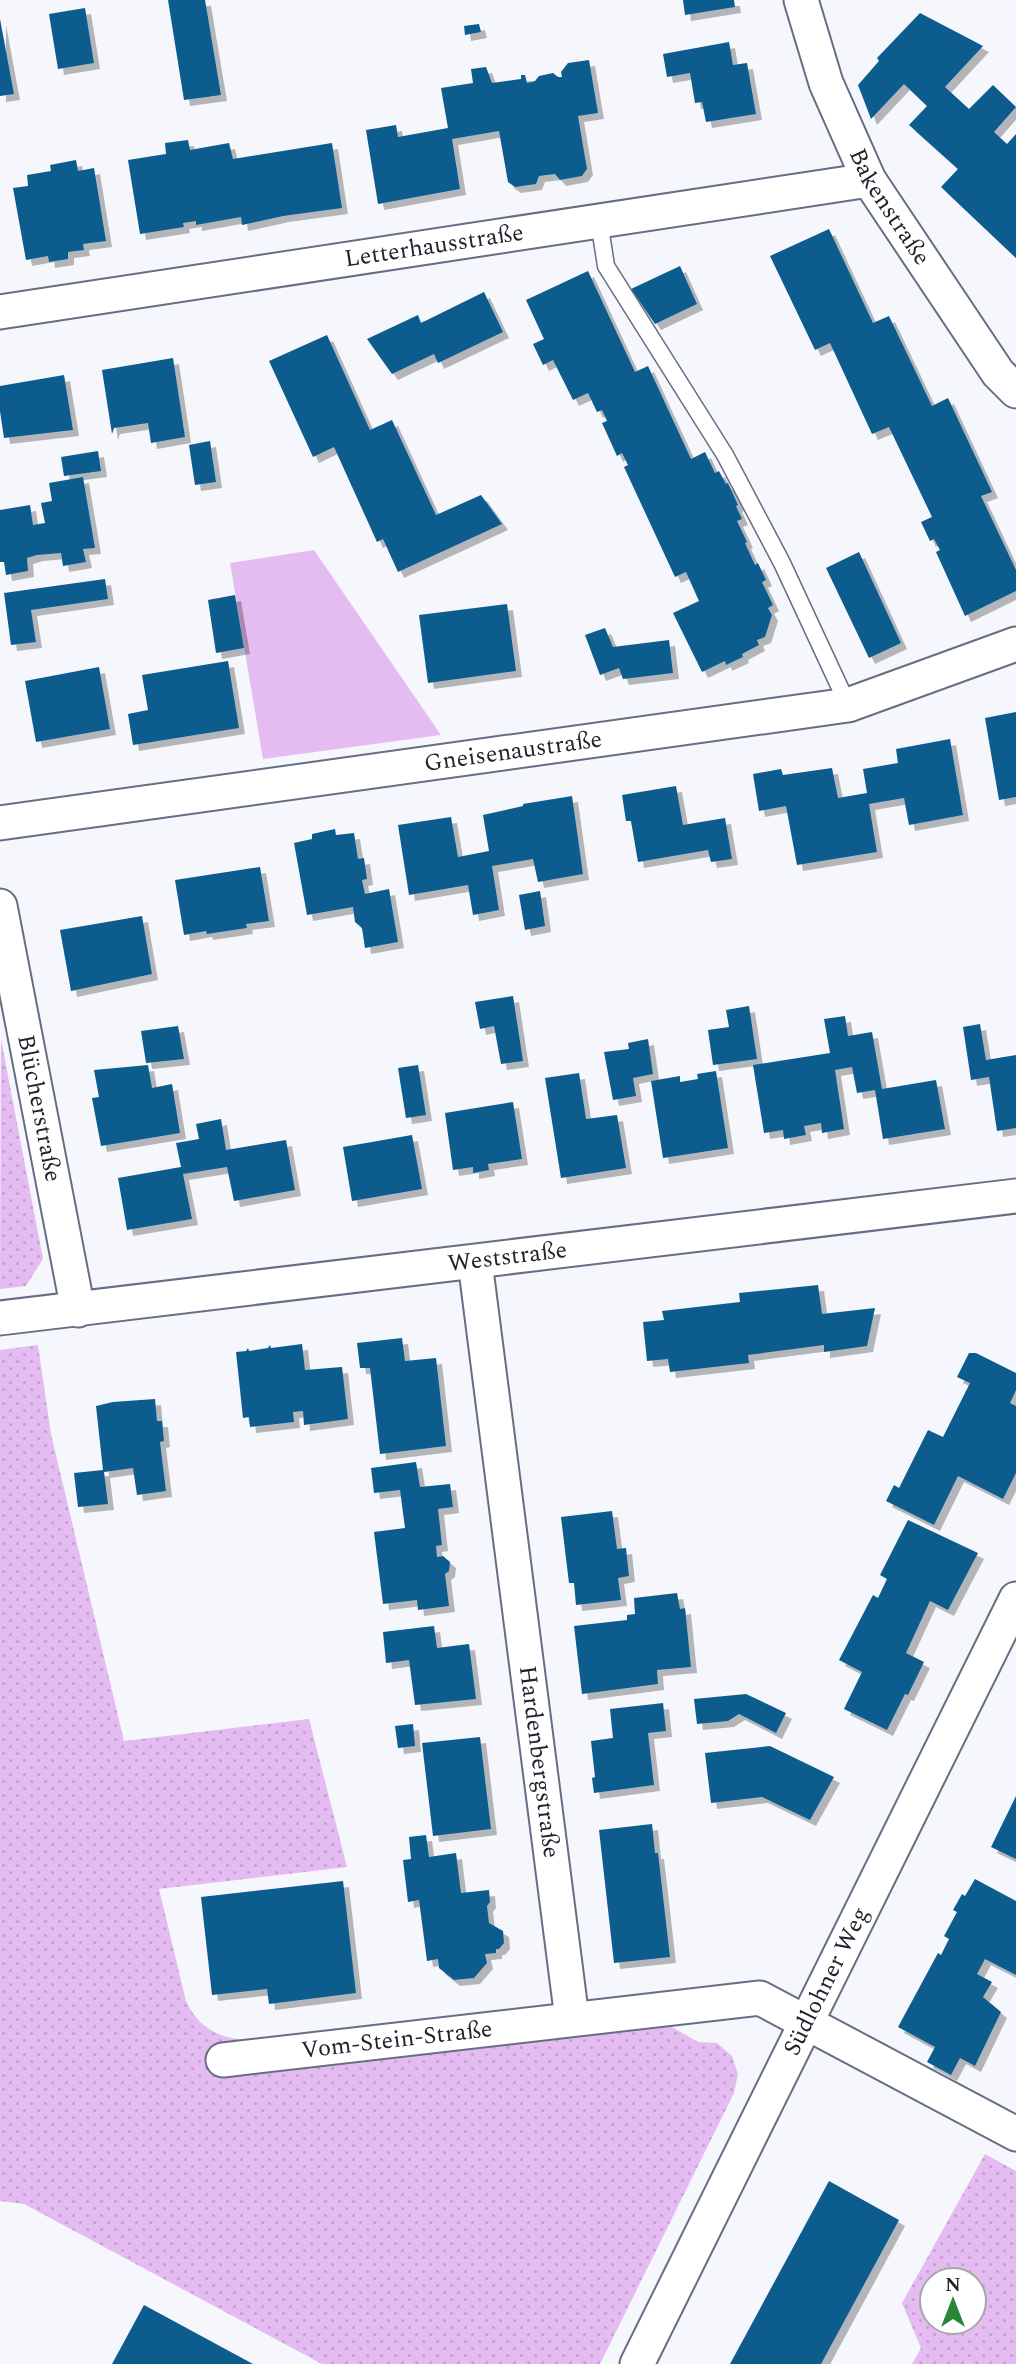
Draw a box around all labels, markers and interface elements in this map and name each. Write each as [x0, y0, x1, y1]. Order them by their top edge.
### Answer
street label: Bakenstraße [839, 143, 939, 273]
street label: Letterhausstraße [342, 215, 526, 277]
street label: Gneisenaustraße [422, 721, 604, 782]
street label: Blücherstraße [7, 1032, 71, 1185]
street label: Weststraße [446, 1232, 569, 1282]
street label: Hardenbergstraße [509, 1664, 569, 1860]
street label: Südlohner Weg [774, 1901, 879, 2062]
street label: Vom-Stein-Straße [299, 2011, 494, 2069]
north arrow [918, 2266, 988, 2336]
text: N [945, 2271, 961, 2300]

